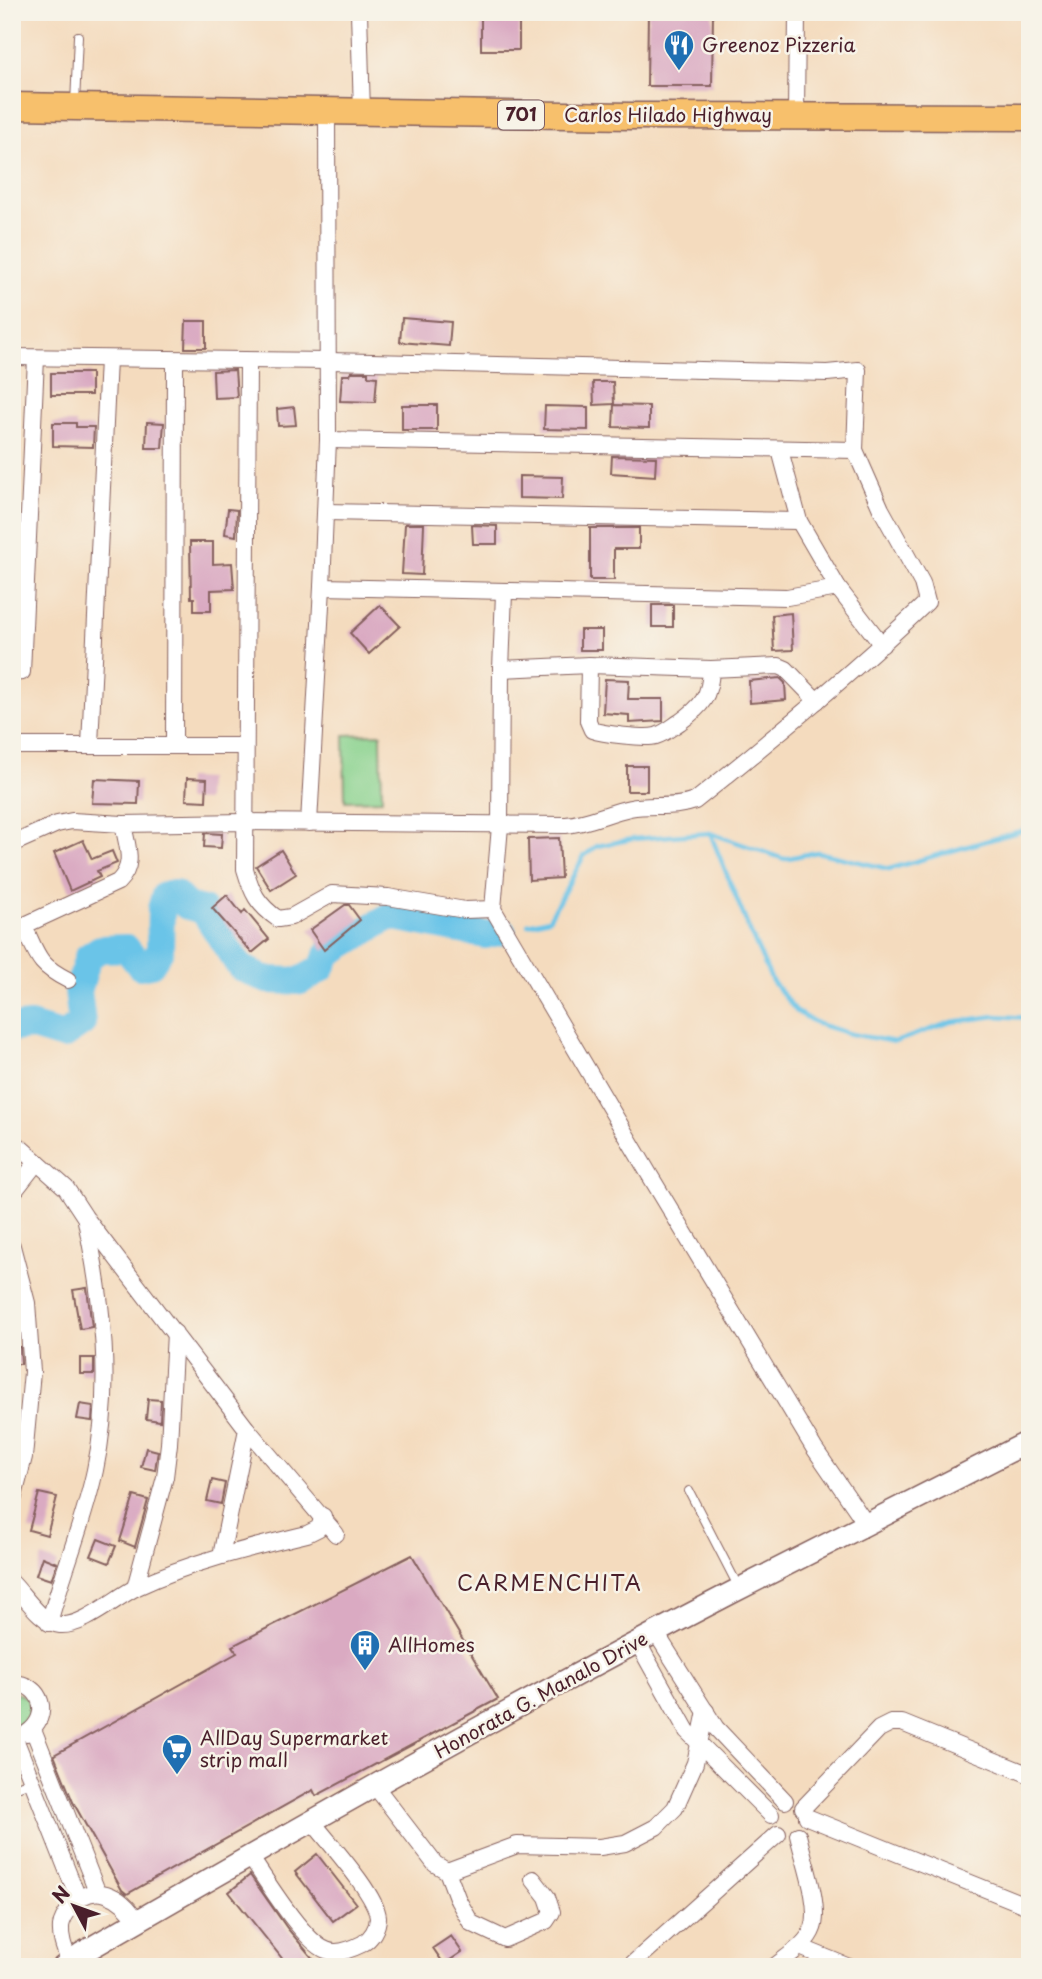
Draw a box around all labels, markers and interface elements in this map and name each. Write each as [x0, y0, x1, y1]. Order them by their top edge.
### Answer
restaurant icon: Greenoz Pizzeria [662, 28, 696, 72]
place label: Greenoz Pizzeria [702, 30, 856, 58]
road number: 701 [498, 100, 544, 130]
street label: Carlos Hilado Highway [564, 100, 772, 128]
district label: CARMENCHITA [457, 1566, 643, 1598]
street label: Honorata G. Manalo Drive [429, 1624, 652, 1765]
building icon: AllHomes [348, 1628, 382, 1672]
place label: AllHomes [388, 1630, 475, 1658]
place label: AllDay Supermarket strip mall [200, 1723, 389, 1773]
supermarket icon: AllDay Supermarket strip mall [160, 1732, 194, 1776]
north arrow [38, 1870, 108, 1940]
text: N [45, 1879, 76, 1909]

